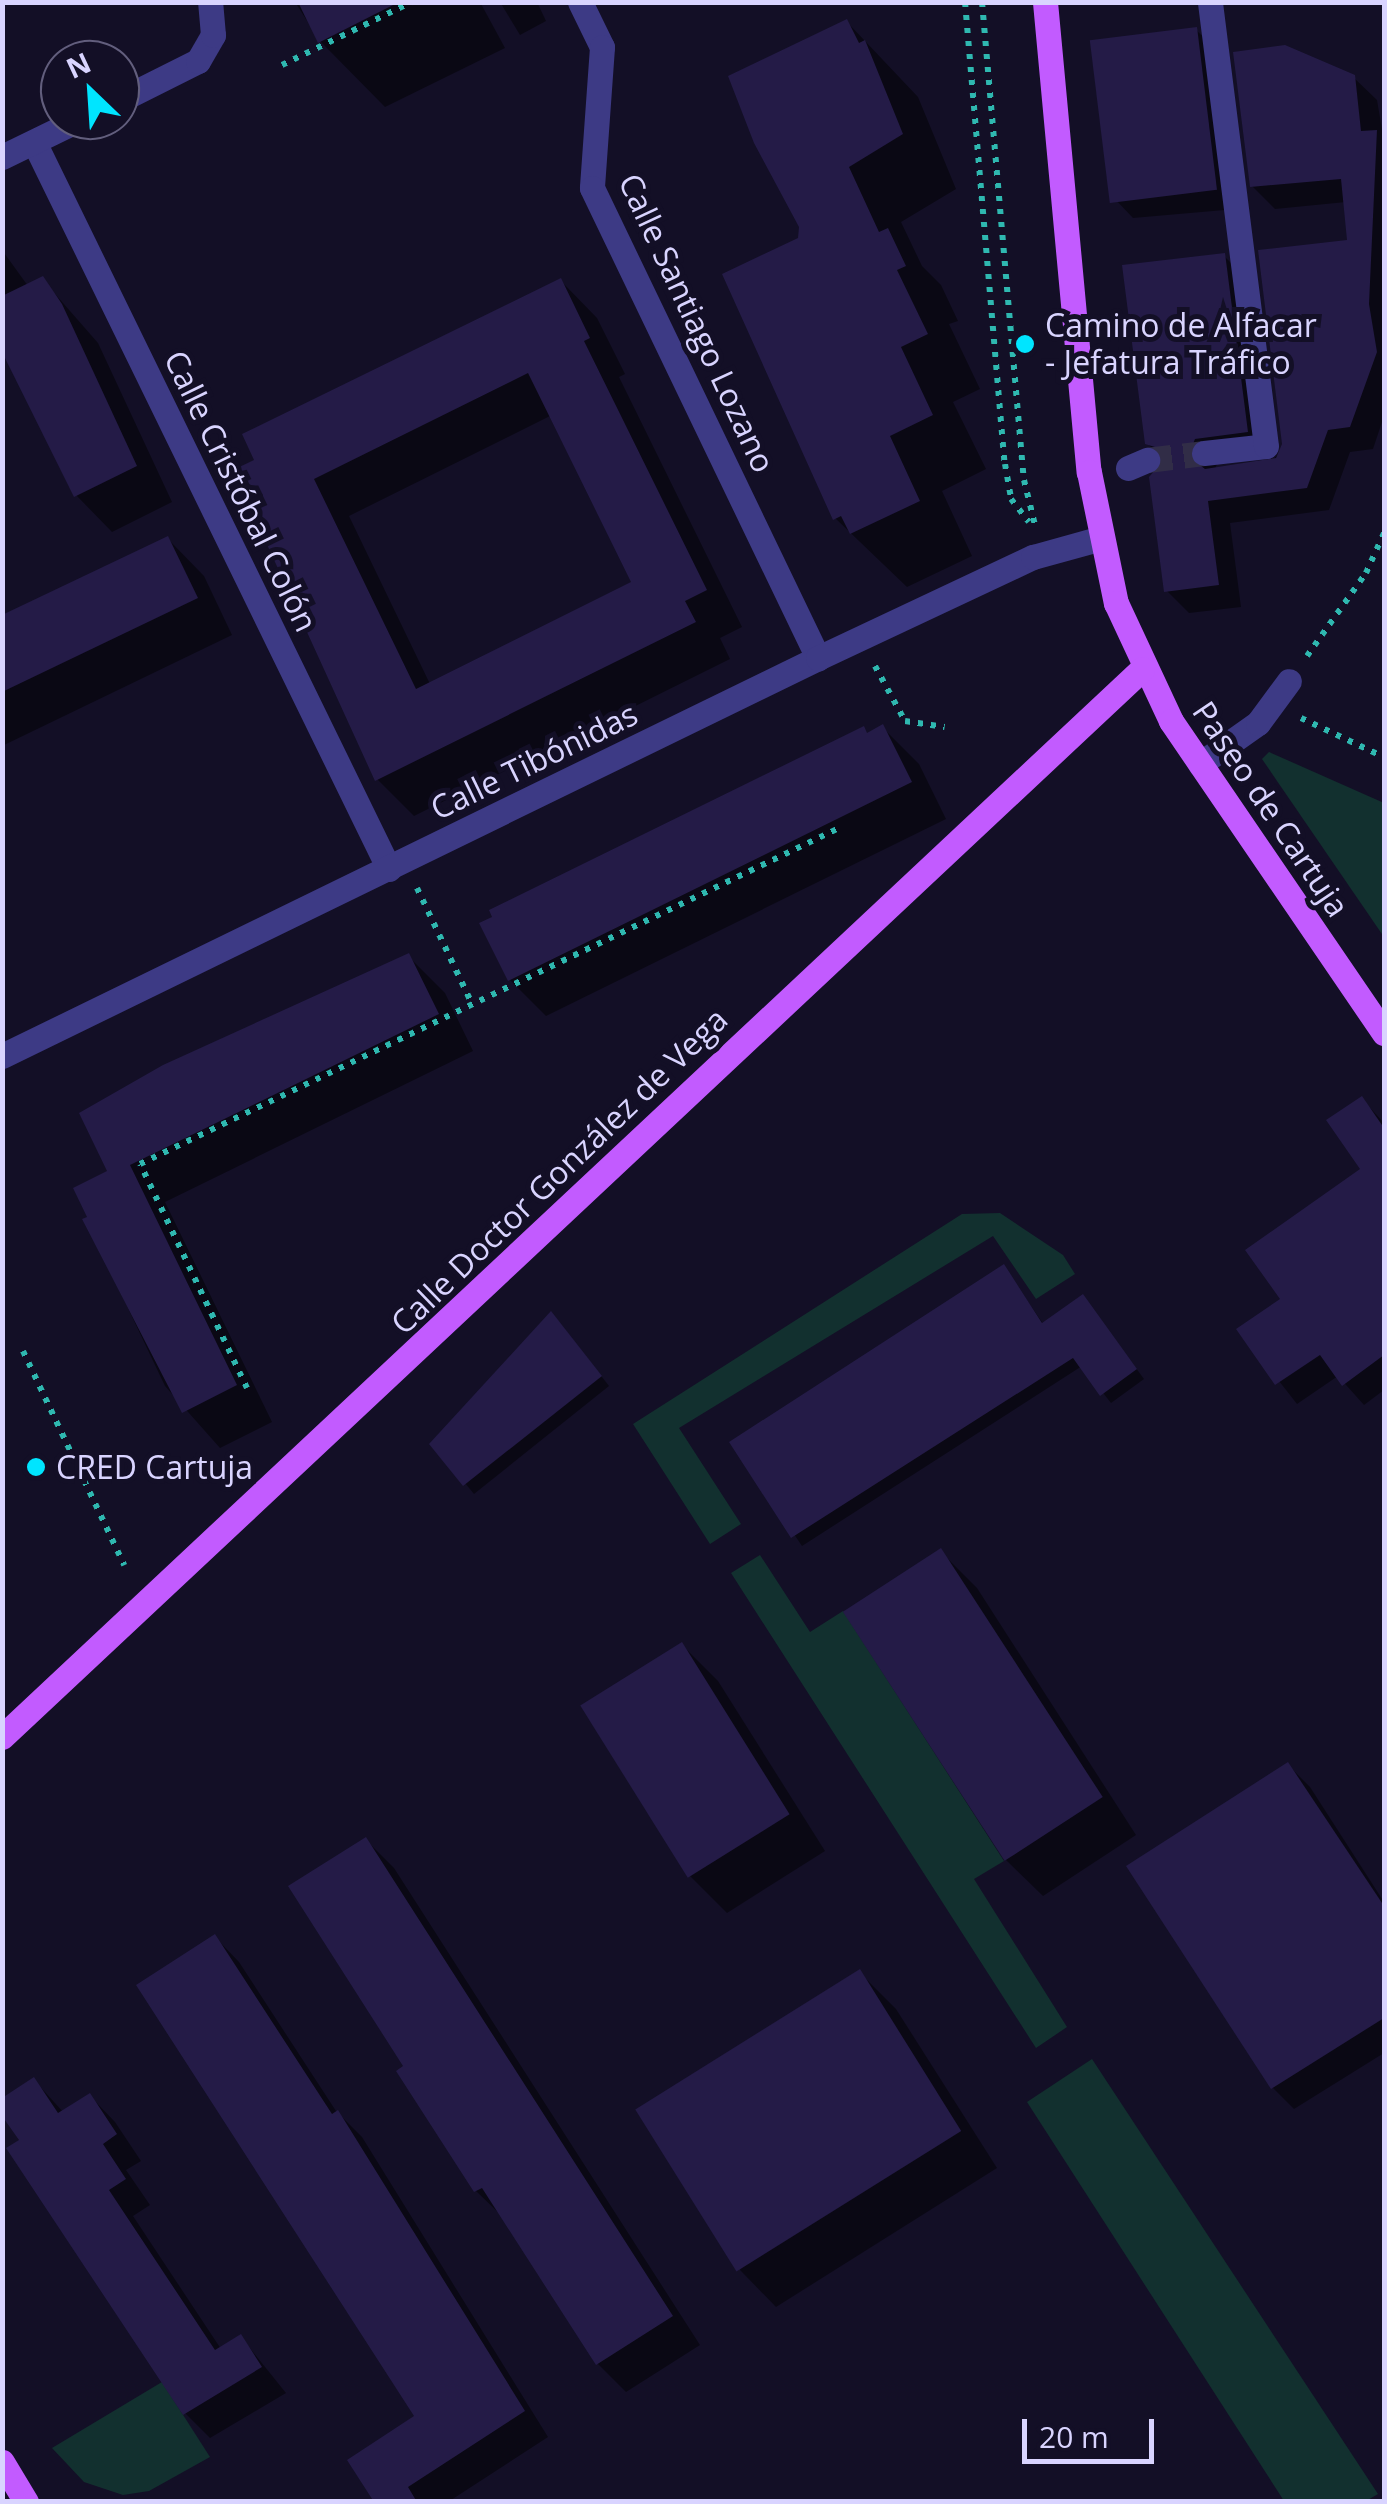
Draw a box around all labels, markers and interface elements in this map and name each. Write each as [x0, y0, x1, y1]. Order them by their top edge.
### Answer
north arrow [40, 40, 140, 140]
text: N [60, 43, 97, 87]
street label: Calle Santiago Lozano [611, 168, 783, 478]
place label: Camino de Alfacar - Jefatura Tráfico [1045, 307, 1317, 382]
marker: Camino de Alfacar - Jefatura Tráfico [1014, 333, 1036, 355]
street label: Calle Cristóbal Colón [156, 344, 326, 638]
street label: Calle Tibónidas [424, 694, 644, 828]
street label: Paseo de Cartuja [1185, 694, 1357, 924]
street label: Calle Doctor González de Vega [383, 1000, 735, 1342]
place label: CRED Cartuja [56, 1448, 253, 1486]
marker: CRED Cartuja [25, 1456, 47, 1478]
scale bar [1027, 2399, 1160, 2461]
text: 20 m [1039, 2416, 1109, 2457]

